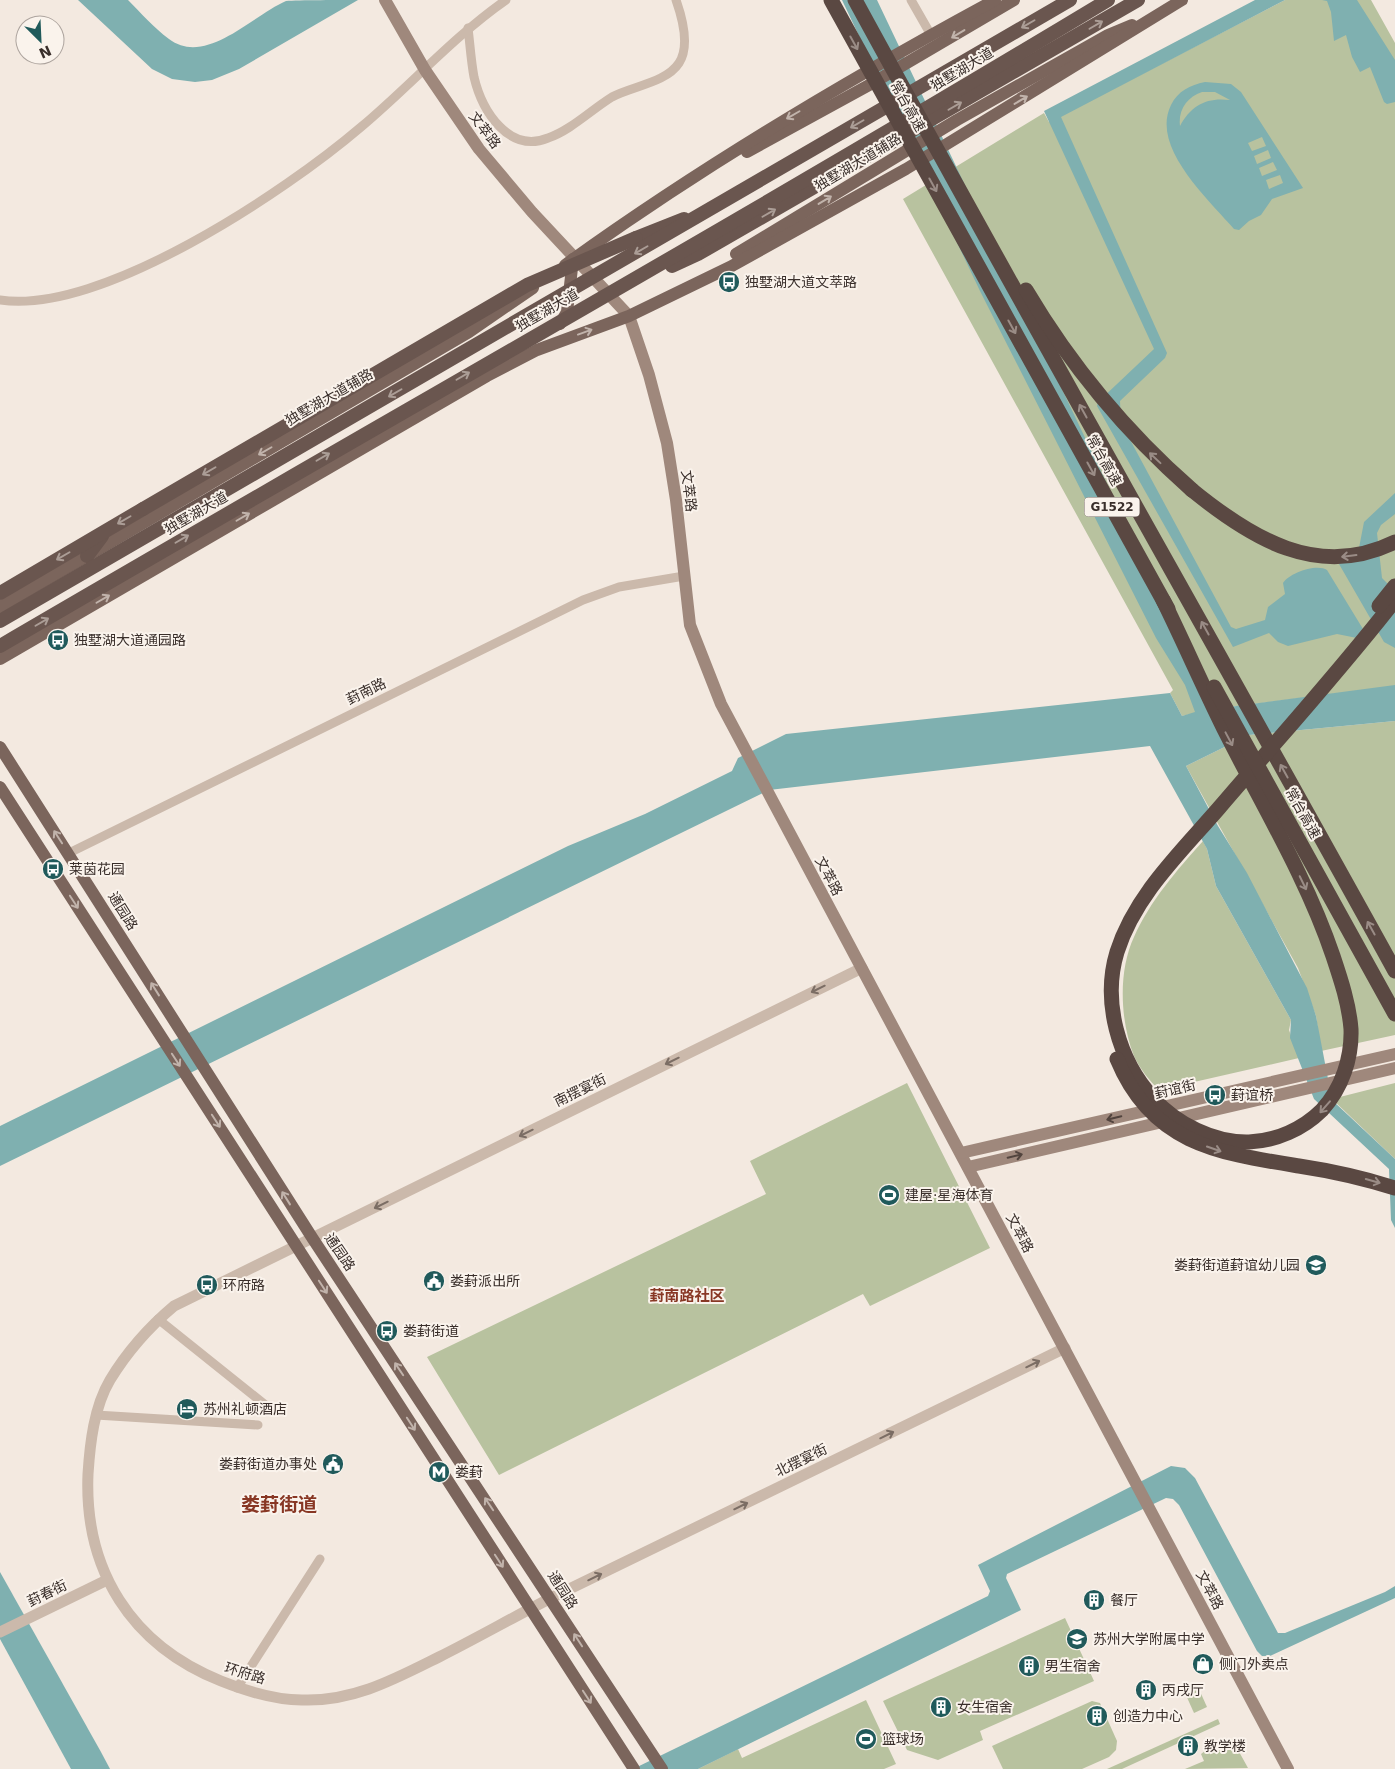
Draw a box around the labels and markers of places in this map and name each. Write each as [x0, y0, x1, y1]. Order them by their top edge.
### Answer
bus stop icon: 独墅湖大道文萃路 [717, 270, 741, 294]
place label: 独墅湖大道文萃路 [745, 274, 857, 290]
bus stop icon: 独墅湖大道通园路 [46, 628, 70, 652]
place label: 独墅湖大道通园路 [74, 632, 186, 648]
bus stop icon: 莱茵花园 [41, 857, 65, 881]
place label: 莱茵花园 [69, 861, 125, 877]
bus stop icon: 葑谊桥 [1203, 1083, 1227, 1107]
place label: 葑谊桥 [1231, 1087, 1273, 1103]
sports icon: 建屋·星海体育 [877, 1183, 901, 1207]
place label: 建屋·星海体育 [905, 1187, 993, 1203]
school or university icon: 娄葑街道葑谊幼儿园 [1304, 1253, 1328, 1277]
place label: 娄葑街道葑谊幼儿园 [1174, 1257, 1300, 1273]
public building icon: 娄葑派出所 [422, 1269, 446, 1293]
bus stop icon: 环府路 [195, 1273, 219, 1297]
place label: 娄葑派出所 [450, 1273, 520, 1289]
place label: 环府路 [223, 1277, 265, 1293]
bus stop icon: 娄葑街道 [375, 1319, 399, 1343]
place label: 娄葑街道 [403, 1323, 459, 1339]
hotel icon: 苏州礼顿酒店 [175, 1397, 199, 1421]
place label: 苏州礼顿酒店 [203, 1401, 287, 1417]
public building icon: 娄葑街道办事处 [321, 1452, 345, 1476]
place label: 娄葑街道办事处 [219, 1456, 317, 1472]
metro station icon: 娄葑 [427, 1460, 451, 1484]
place label: 娄葑 [455, 1464, 483, 1480]
building icon: 餐厅 [1082, 1588, 1106, 1612]
place label: 餐厅 [1110, 1592, 1138, 1608]
school or university icon: 苏州大学附属中学 [1065, 1627, 1089, 1651]
place label: 苏州大学附属中学 [1093, 1631, 1205, 1647]
shop icon: 侧门外卖点 [1191, 1652, 1215, 1676]
building icon: 男生宿舍 [1017, 1654, 1041, 1678]
place label: 侧门外卖点 [1219, 1656, 1289, 1672]
place label: 男生宿舍 [1045, 1658, 1101, 1674]
building icon: 丙戌厅 [1134, 1678, 1158, 1702]
place label: 丙戌厅 [1162, 1682, 1204, 1698]
building icon: 女生宿舍 [929, 1695, 953, 1719]
place label: 女生宿舍 [957, 1699, 1013, 1715]
building icon: 创造力中心 [1085, 1704, 1109, 1728]
place label: 创造力中心 [1113, 1708, 1183, 1724]
sports icon: 篮球场 [854, 1727, 878, 1751]
place label: 篮球场 [882, 1731, 924, 1747]
building icon: 教学楼 [1176, 1734, 1200, 1758]
place label: 教学楼 [1204, 1738, 1246, 1754]

